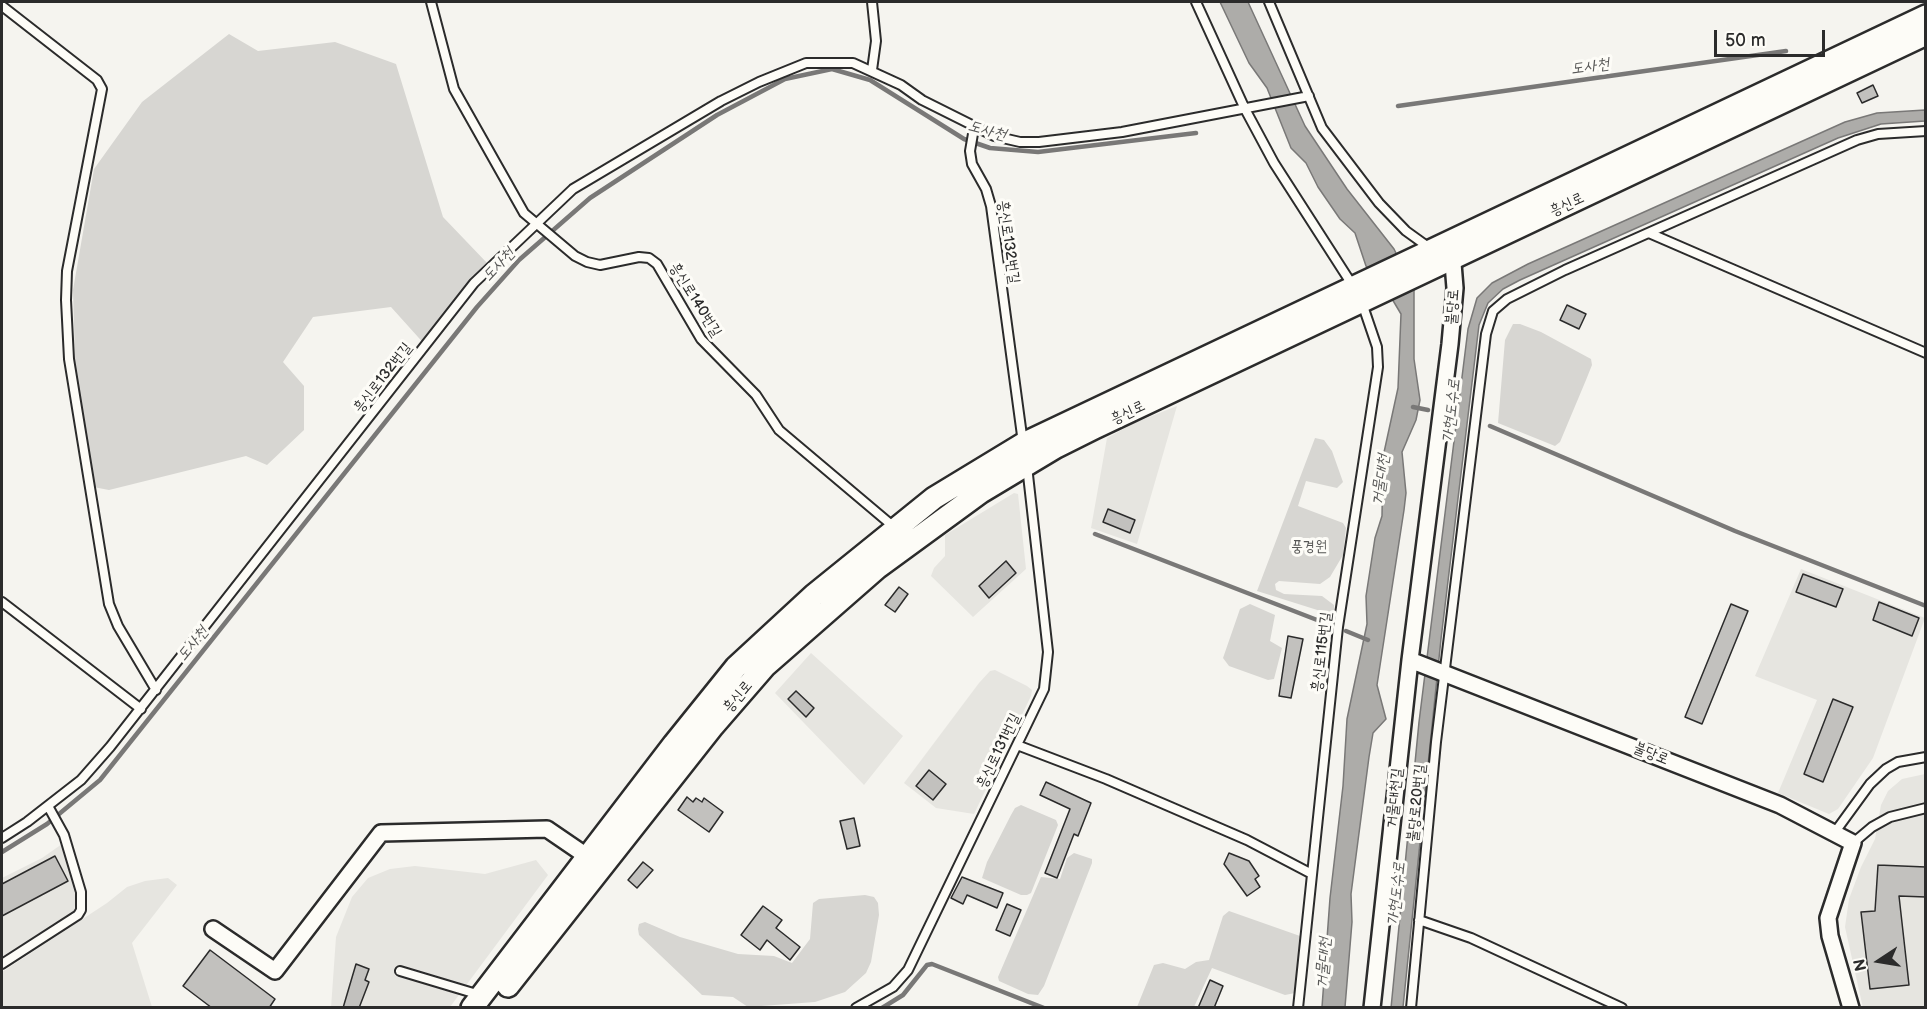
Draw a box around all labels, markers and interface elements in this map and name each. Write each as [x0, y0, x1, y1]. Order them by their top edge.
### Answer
scale bar [1717, 18, 1828, 56]
text: 50 m [1725, 30, 1766, 51]
water label: 도사천 [1570, 55, 1610, 79]
water label: 도사천 [966, 117, 1008, 145]
street label: 흥신로 [1547, 189, 1587, 221]
street label: 흥신로132번길 [993, 199, 1023, 285]
water label: 도사천 [479, 244, 519, 286]
street label: 흥신로140번길 [665, 260, 725, 340]
street label: 불당로 [1443, 288, 1463, 326]
street label: 흥신로132번길 [350, 339, 416, 417]
water label: 가현도수로 [1439, 378, 1465, 444]
street label: 흥신로 [1108, 397, 1148, 429]
water label: 거물대천 [1368, 453, 1394, 507]
park label: 풍경원 [1291, 538, 1327, 556]
street label: 흥신로115번길 [1308, 611, 1336, 693]
water label: 도사천 [173, 623, 213, 665]
street label: 흥신로 [719, 677, 757, 717]
street label: 흥신로131번길 [973, 711, 1025, 791]
street label: 불당로 [1631, 739, 1671, 769]
street label: 불당로20번길 [1404, 763, 1430, 843]
street label: 거물대천길 [1383, 767, 1407, 829]
water label: 가현도수로 [1384, 861, 1410, 927]
north arrow [1849, 931, 1909, 991]
water label: 거물대천 [1313, 937, 1335, 989]
text: N [1850, 957, 1871, 973]

